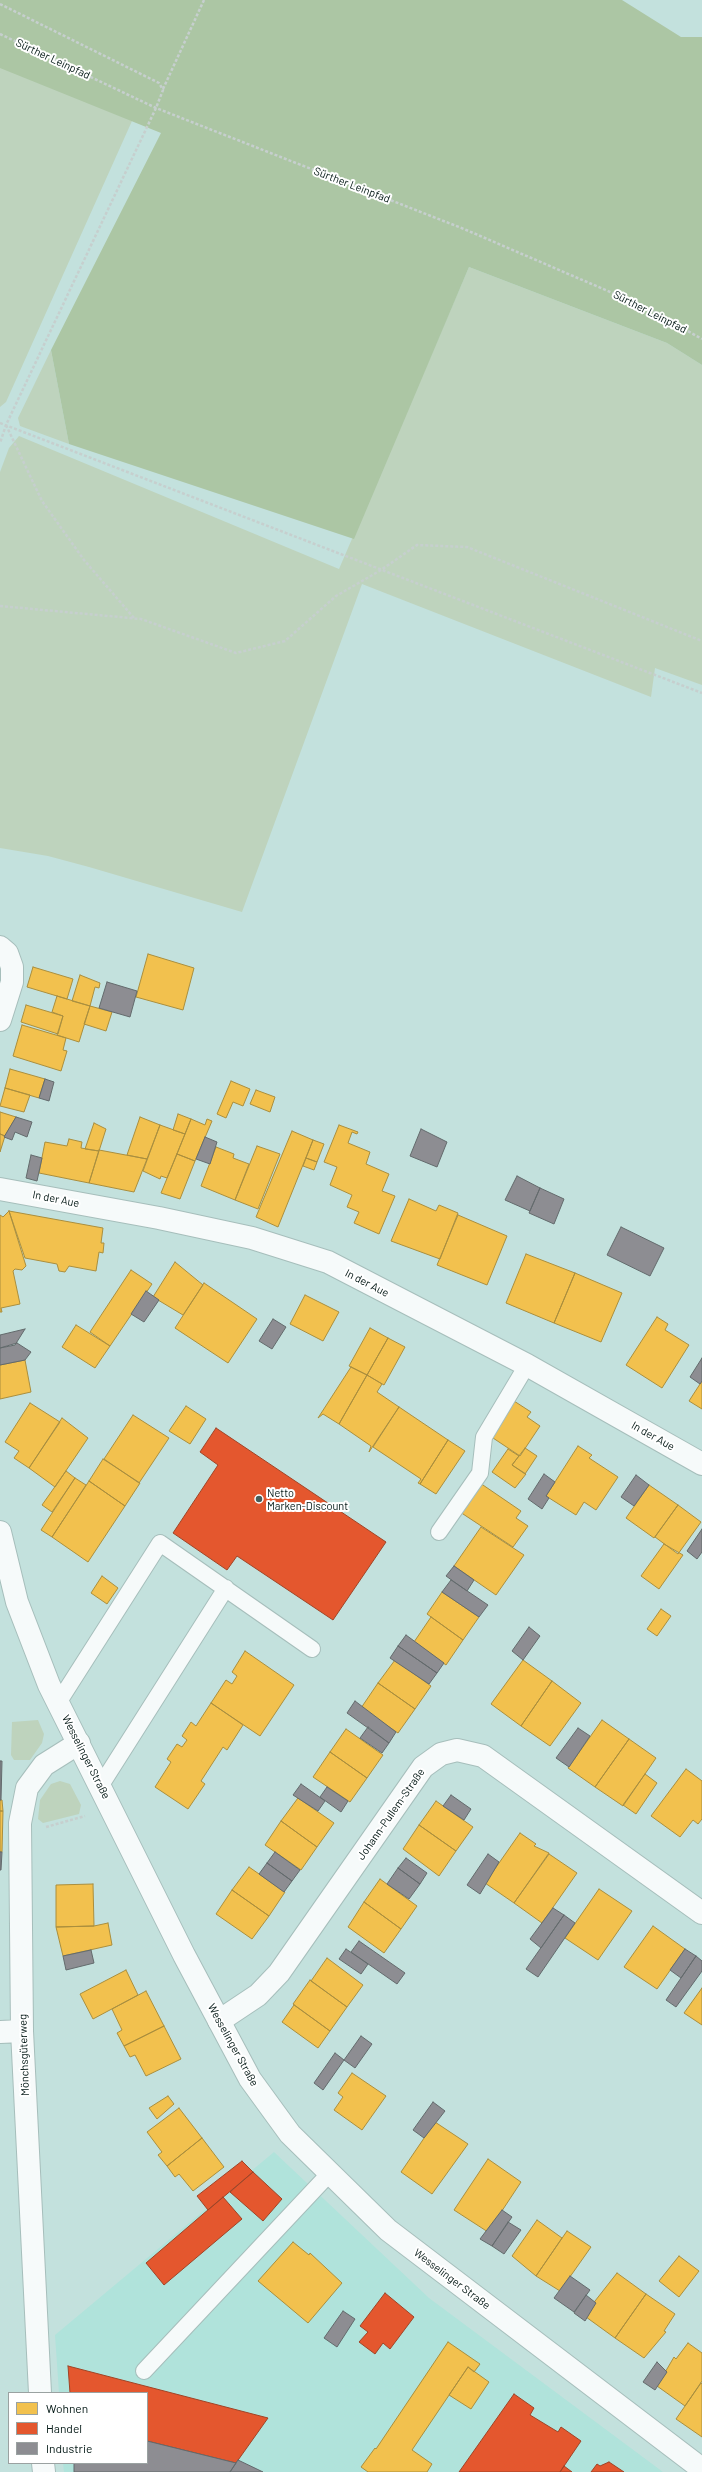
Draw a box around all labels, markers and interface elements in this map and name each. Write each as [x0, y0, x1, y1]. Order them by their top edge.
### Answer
street label: Sürther Leinpfad [14, 36, 92, 82]
street label: Sürther Leinpfad [312, 164, 392, 206]
street label: Sürther Leinpfad [611, 288, 689, 336]
street label: In der Aue [31, 1188, 81, 1210]
street label: In der Aue [343, 1266, 391, 1300]
street label: In der Aue [629, 1419, 677, 1453]
place label: Netto Marken-Discount [267, 1486, 348, 1512]
marker: Netto Marken-Discount [254, 1494, 264, 1504]
street label: Wesselinger Straße [59, 1713, 113, 1801]
street label: Johann-Pullem-Straße [354, 1766, 428, 1862]
street label: Wesselinger Straße [205, 2001, 261, 2089]
street label: Mönchsgüterweg [16, 2014, 32, 2096]
street label: Wesselinger Straße [411, 2246, 493, 2312]
legend [8, 2392, 148, 2464]
text: Wohnen [46, 2401, 88, 2415]
text: Handel [46, 2421, 82, 2435]
text: Industrie [46, 2441, 92, 2455]

